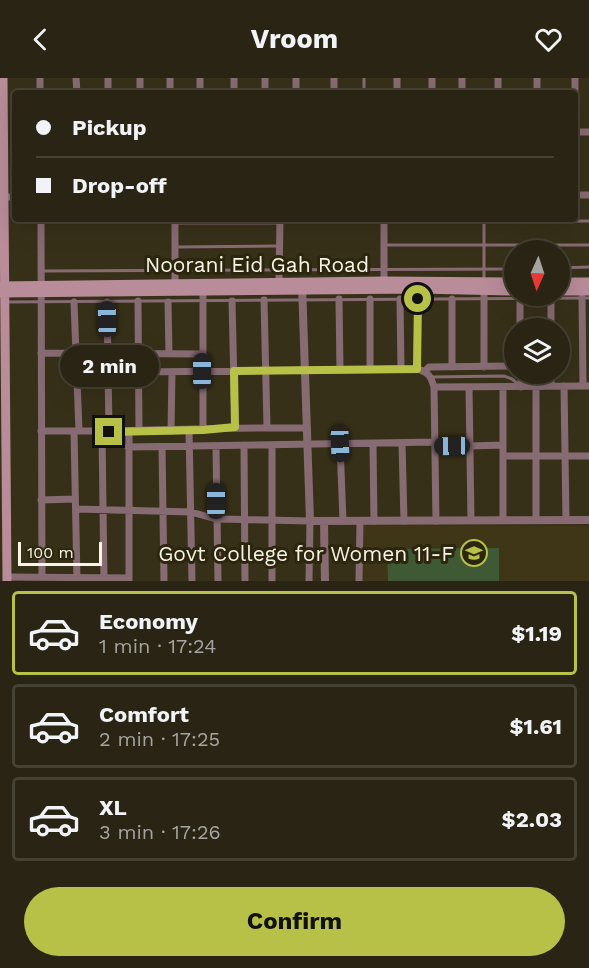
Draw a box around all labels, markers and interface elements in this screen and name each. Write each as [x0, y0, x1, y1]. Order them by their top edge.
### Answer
icon: back [24, 23, 57, 56]
text: Vroom [251, 23, 338, 55]
icon: heart [532, 23, 565, 56]
text: Pickup [72, 115, 147, 140]
text: Drop-off [72, 173, 167, 198]
north arrow [504, 240, 570, 306]
map controls [504, 240, 570, 384]
street label: Noorani Eid Gah Road [145, 252, 369, 277]
route start [404, 285, 431, 312]
car [98, 301, 116, 337]
button: layers [504, 318, 570, 384]
callout: 2 min [60, 345, 158, 387]
car [193, 353, 211, 389]
text: 2 min [82, 354, 137, 378]
route end [95, 418, 122, 445]
car [330, 426, 350, 462]
car [434, 437, 470, 455]
car [207, 483, 225, 519]
school or university icon: Govt College for Women 11-F [459, 538, 489, 568]
scale bar [18, 539, 102, 567]
place label: Govt College for Women 11-F [158, 541, 454, 566]
text: 100 m [27, 543, 74, 562]
icon: car [27, 606, 81, 660]
text: Economy [99, 609, 198, 634]
text: $1.19 [511, 621, 562, 646]
text: 1 min · 17:24 [99, 634, 216, 658]
icon: car [27, 699, 81, 753]
text: Comfort [99, 702, 189, 727]
text: $1.61 [510, 714, 562, 739]
text: 2 min · 17:25 [99, 727, 220, 751]
icon: car [27, 792, 81, 846]
text: XL [99, 795, 127, 820]
text: $2.03 [502, 807, 562, 832]
text: 3 min · 17:26 [99, 820, 221, 844]
button: Confirm [24, 887, 565, 956]

